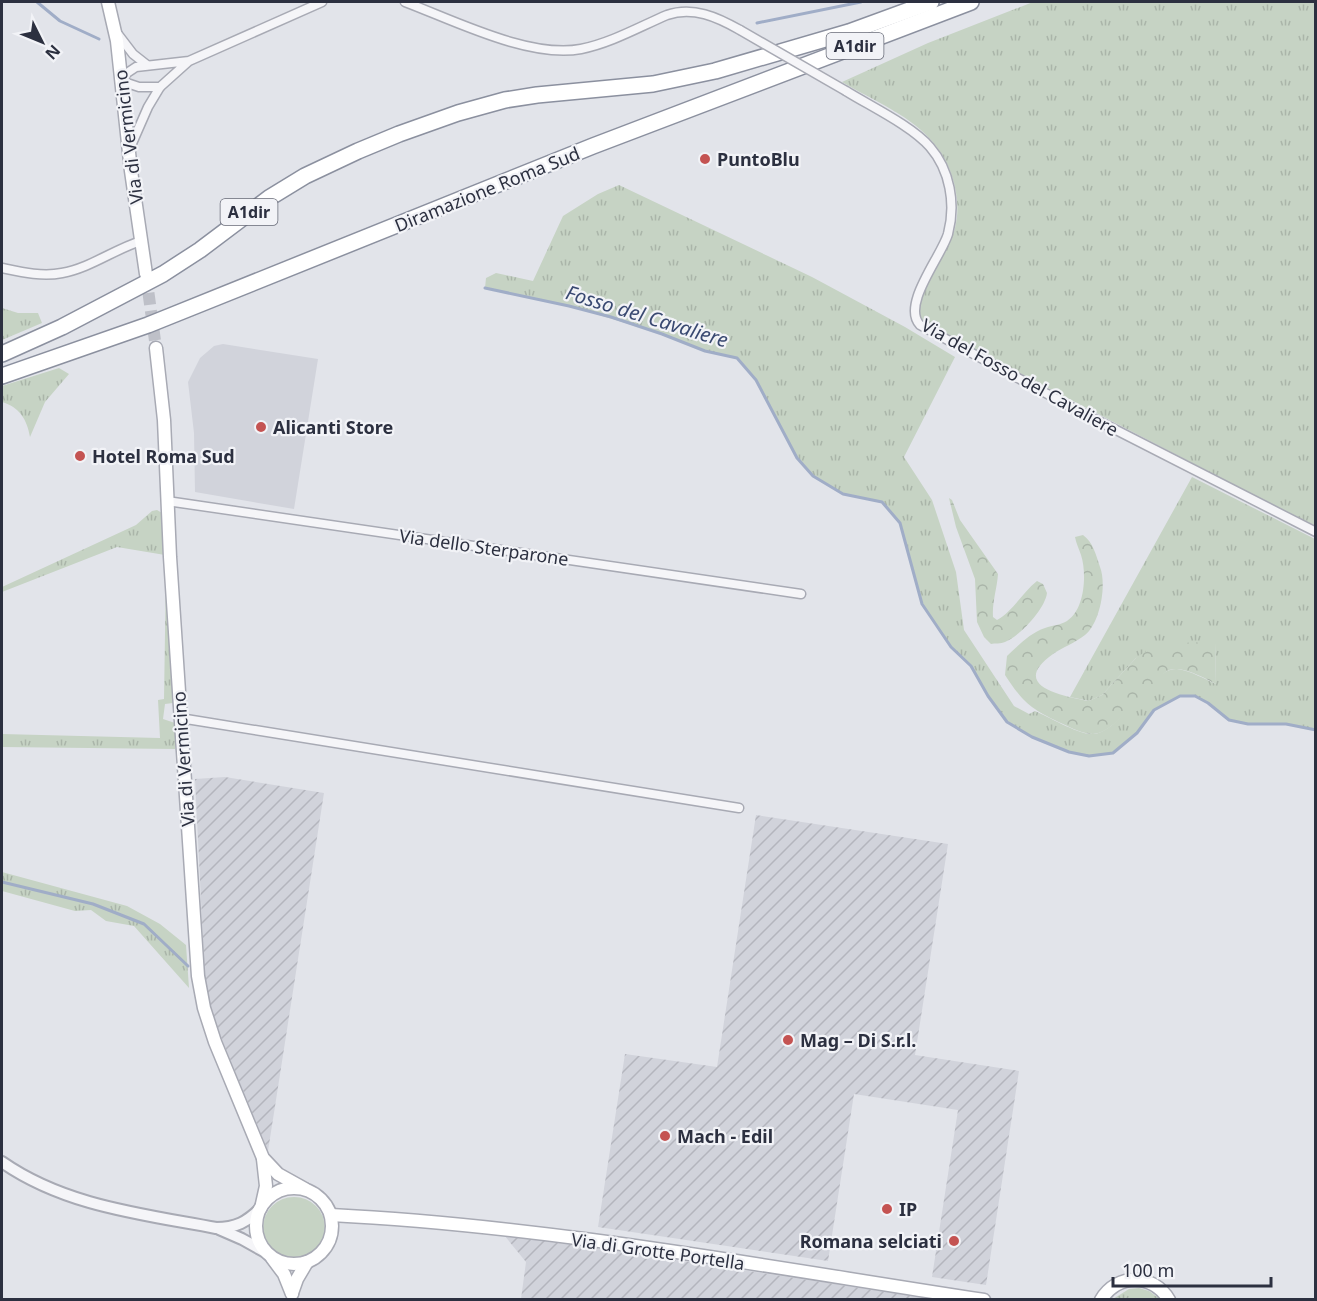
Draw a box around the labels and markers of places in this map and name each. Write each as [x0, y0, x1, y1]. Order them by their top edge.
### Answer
place label: PuntoBlu [717, 147, 800, 171]
marker: PuntoBlu [698, 152, 712, 166]
place label: Alicanti Store [273, 415, 393, 439]
marker: Alicanti Store [254, 420, 268, 434]
place label: Hotel Roma Sud [92, 444, 235, 468]
marker: Hotel Roma Sud [73, 449, 87, 463]
place label: Mag – Di S.r.l. [800, 1028, 916, 1052]
marker: Mag – Di S.r.l. [781, 1033, 795, 1047]
place label: Mach - Edil [677, 1124, 773, 1148]
marker: Mach - Edil [658, 1129, 672, 1143]
place label: IP [899, 1197, 917, 1221]
marker: IP [880, 1202, 894, 1216]
place label: Romana selciati [800, 1229, 942, 1253]
marker: Romana selciati [947, 1234, 961, 1248]

